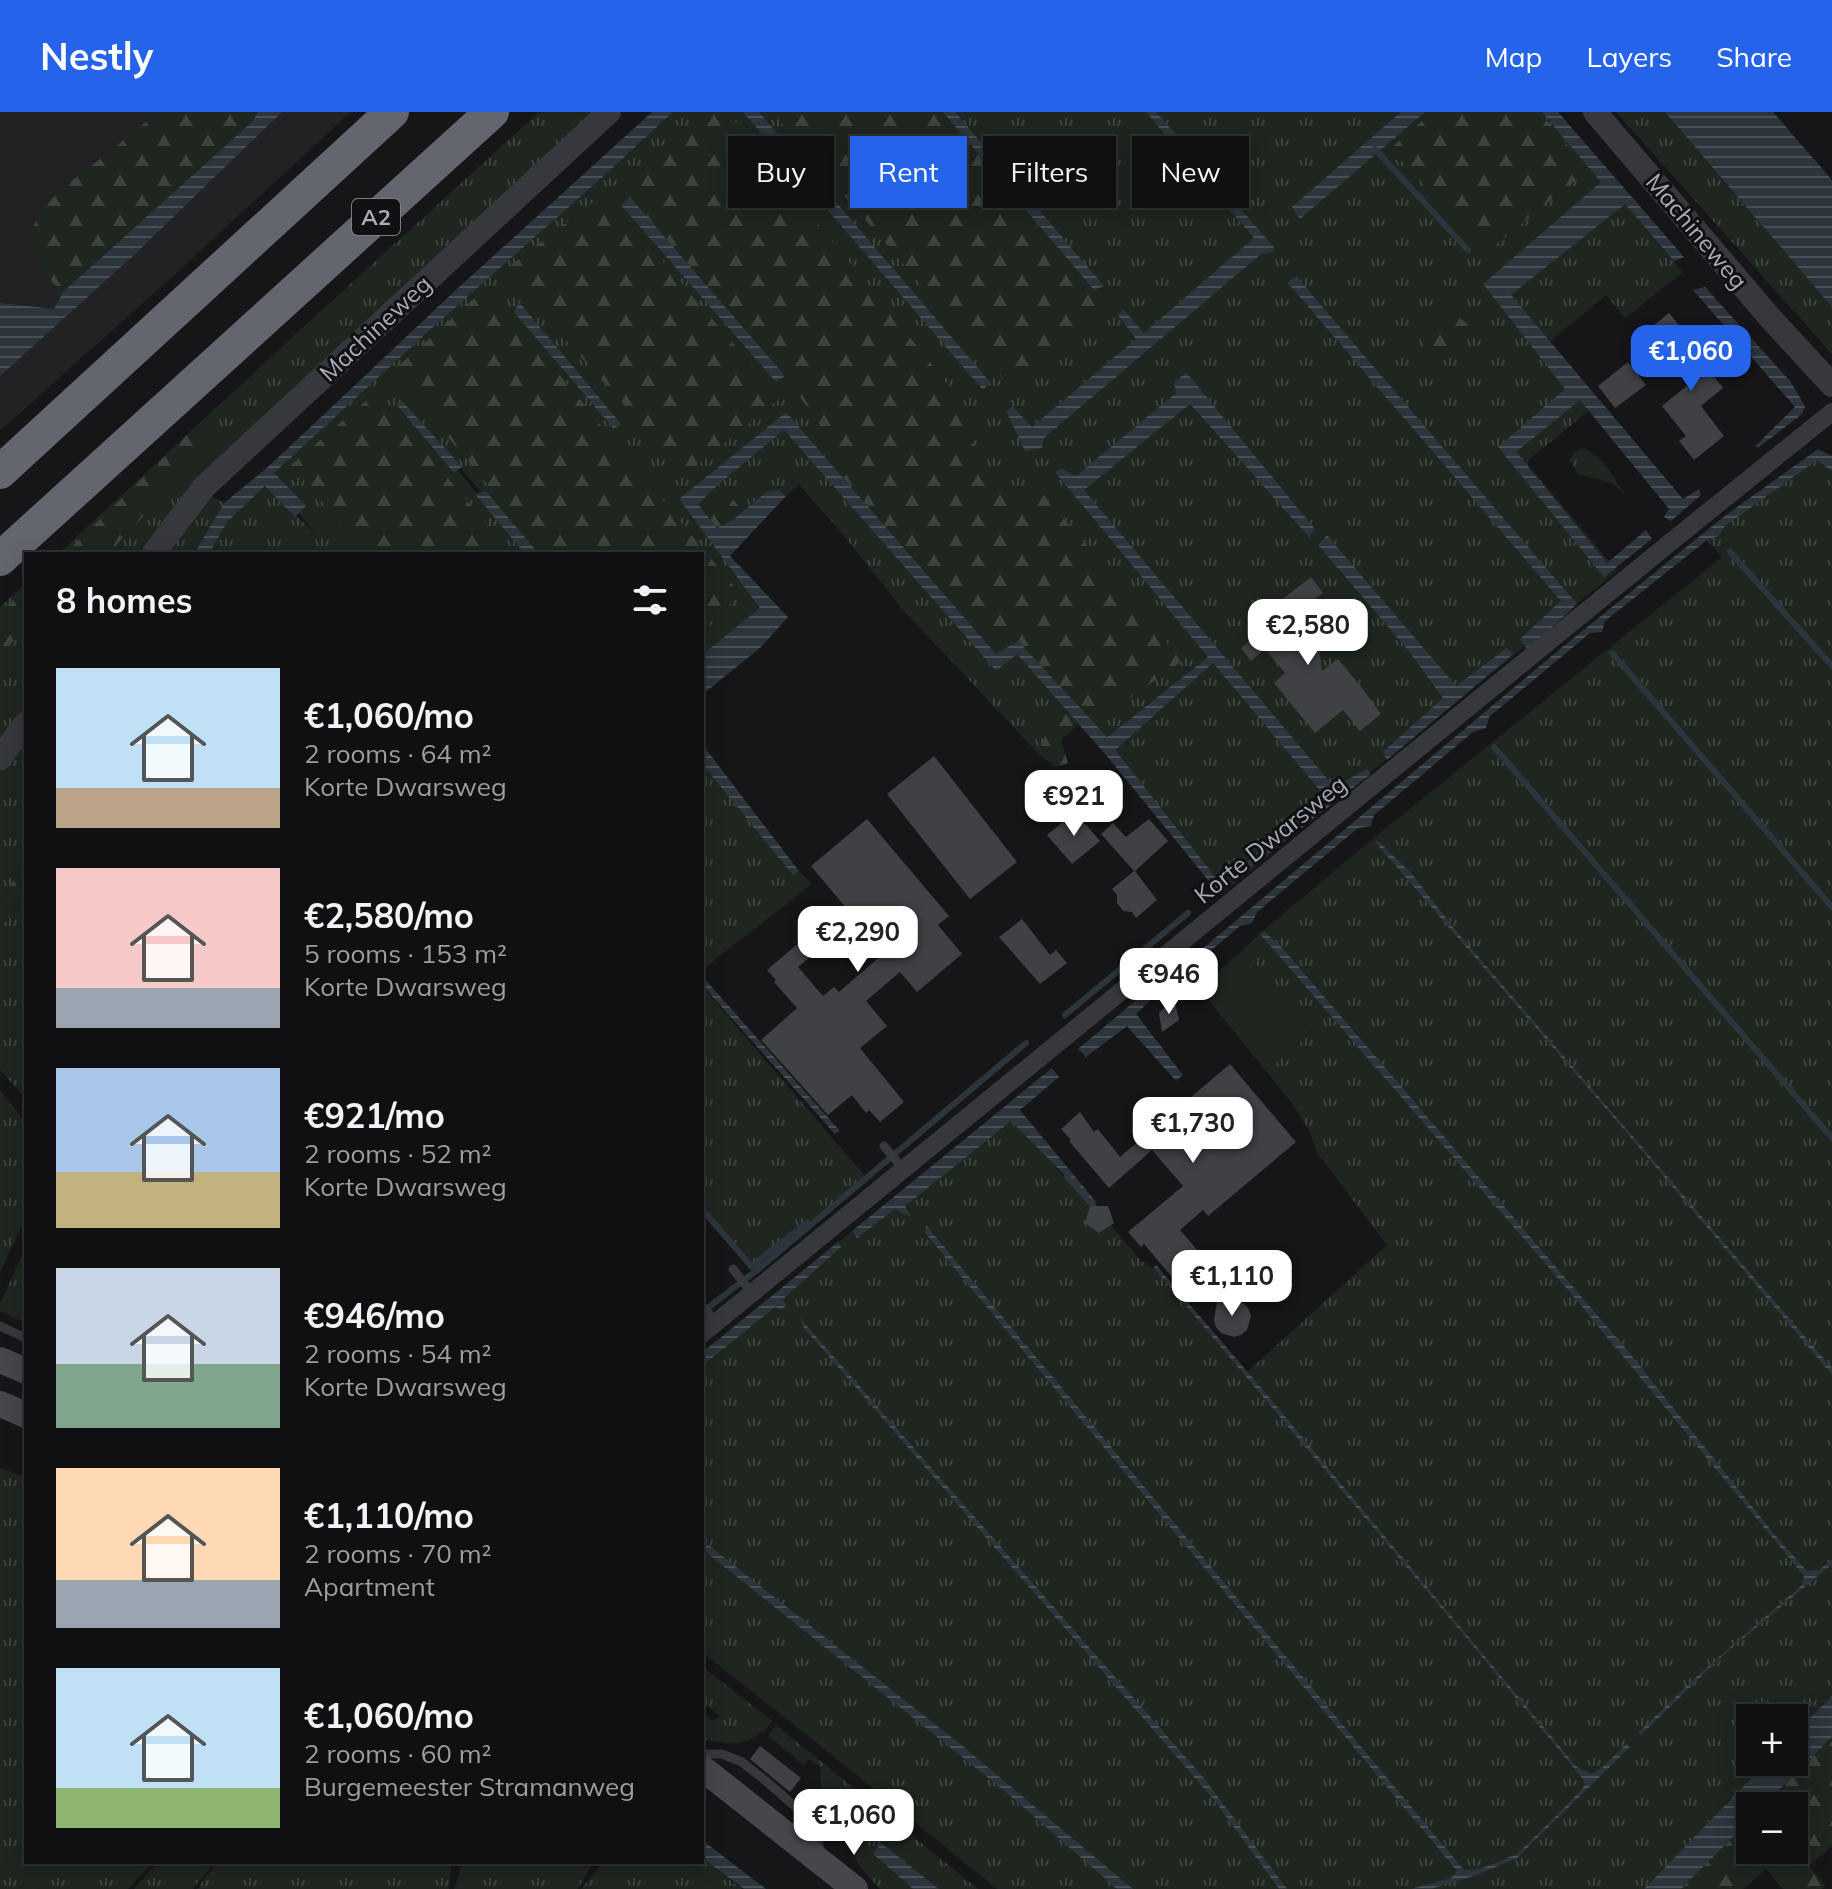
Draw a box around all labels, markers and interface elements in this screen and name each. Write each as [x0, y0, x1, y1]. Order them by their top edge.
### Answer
text: Nestly [40, 32, 153, 80]
text: Map [1485, 39, 1542, 74]
text: Layers [1586, 39, 1672, 74]
text: Share [1716, 39, 1792, 74]
chip: Buy [728, 136, 834, 208]
chip: Rent [850, 136, 967, 208]
chip: Filters [983, 136, 1116, 208]
chip: New [1132, 136, 1249, 208]
street label: Machineweg [1640, 167, 1754, 295]
road number: A2 [352, 199, 400, 235]
street label: Machineweg [313, 269, 437, 387]
pin: €1,060 [1626, 325, 1756, 393]
text: €1,060 [1649, 334, 1733, 367]
icon: filters [628, 578, 672, 622]
text: 8 homes [56, 579, 193, 622]
pin: €2,580 [1243, 599, 1373, 667]
text: €2,580 [1266, 608, 1350, 641]
text: €1,060/mo [304, 694, 474, 737]
icon: home [120, 700, 216, 796]
text: 2 rooms · 64 m² [304, 737, 491, 770]
street label: Korte Dwarsweg [1188, 769, 1352, 909]
text: Korte Dwarsweg [304, 770, 507, 803]
pin: €921 [1027, 770, 1121, 838]
text: €921 [1043, 779, 1105, 812]
text: €2,580/mo [304, 894, 474, 937]
icon: home [120, 900, 216, 996]
pin: €2,290 [793, 906, 923, 974]
text: €2,290 [816, 915, 900, 948]
text: 5 rooms · 153 m² [304, 937, 507, 970]
pin: €946 [1122, 948, 1216, 1016]
text: €946 [1138, 957, 1200, 990]
text: Korte Dwarsweg [304, 970, 507, 1003]
text: €921/mo [304, 1094, 445, 1137]
pin: €1,730 [1128, 1097, 1258, 1165]
icon: home [120, 1100, 216, 1196]
text: €1,730 [1151, 1106, 1235, 1139]
text: 2 rooms · 52 m² [304, 1137, 491, 1170]
text: Korte Dwarsweg [304, 1170, 507, 1203]
pin: €1,110 [1167, 1250, 1297, 1318]
text: €1,110 [1190, 1259, 1274, 1292]
text: €946/mo [304, 1294, 445, 1337]
icon: home [120, 1300, 216, 1396]
text: 2 rooms · 54 m² [304, 1337, 491, 1370]
text: Korte Dwarsweg [304, 1370, 507, 1403]
text: €1,110/mo [304, 1494, 474, 1537]
icon: home [120, 1500, 216, 1596]
text: 2 rooms · 70 m² [304, 1537, 491, 1570]
text: Apartment [304, 1570, 435, 1603]
text: €1,060/mo [304, 1694, 474, 1737]
icon: home [120, 1700, 216, 1796]
map controls [1736, 1704, 1808, 1864]
button: + [1736, 1704, 1808, 1776]
text: 2 rooms · 60 m² [304, 1737, 491, 1770]
text: Burgemeester Stramanweg [304, 1770, 635, 1803]
pin: €1,060 [789, 1789, 919, 1857]
button: − [1736, 1792, 1808, 1864]
text: €1,060 [812, 1798, 896, 1831]

